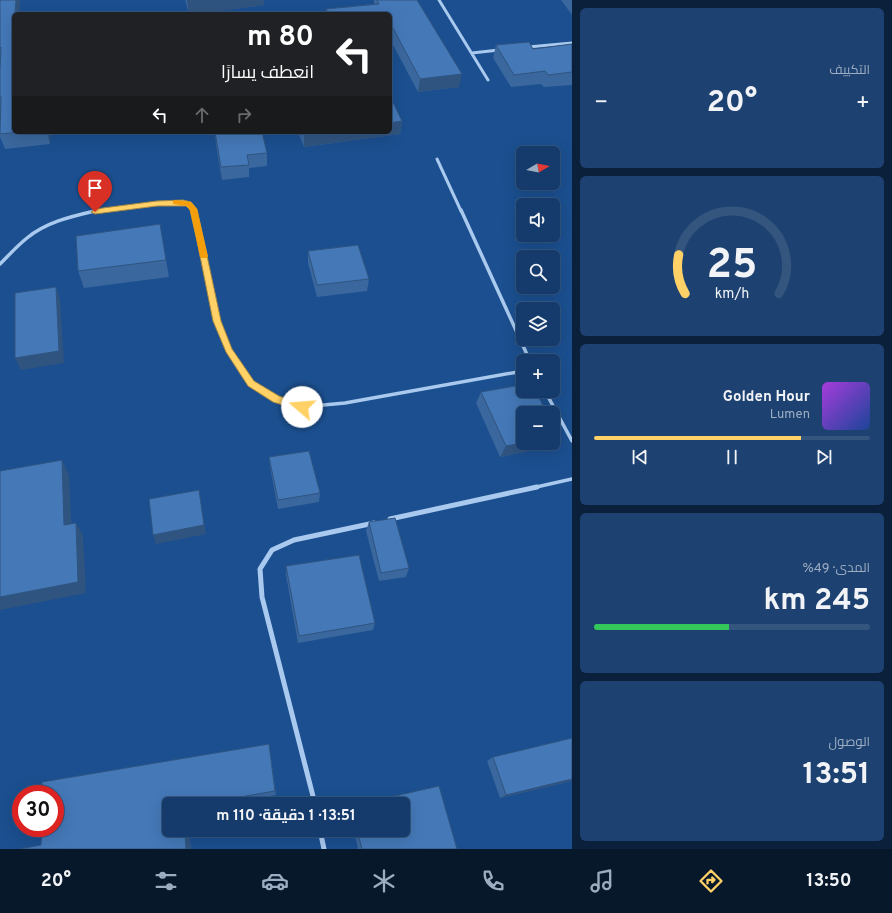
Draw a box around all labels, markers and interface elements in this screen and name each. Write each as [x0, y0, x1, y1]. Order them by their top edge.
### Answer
text: 80 m [247, 20, 314, 56]
icon: left [328, 28, 380, 80]
text: انعطف يسارًا [221, 62, 314, 85]
text: التكييف [829, 63, 870, 79]
text: 20° [707, 85, 757, 122]
text: − [594, 90, 608, 117]
text: + [856, 90, 870, 117]
icon: left [149, 104, 171, 126]
icon: ahead [191, 104, 213, 126]
icon: right [233, 104, 255, 126]
north arrow [516, 146, 560, 190]
map controls [516, 146, 560, 450]
pin [78, 171, 112, 212]
icon: arrive [84, 177, 106, 199]
button: sound [516, 198, 560, 242]
text: 25 [707, 240, 757, 293]
button: search [516, 250, 560, 294]
text: km/h [715, 285, 749, 303]
button: layers [516, 302, 560, 346]
button: + [516, 354, 560, 398]
position arrow [281, 386, 323, 428]
text: Golden Hour [723, 388, 810, 407]
button: − [516, 406, 560, 450]
text: Lumen [770, 407, 810, 423]
icon: previous [629, 446, 651, 468]
icon: pause [721, 446, 743, 468]
icon: next [813, 446, 835, 468]
text: المدى · 49% [802, 561, 870, 577]
text: 245 km [763, 583, 870, 620]
text: الوصول [829, 735, 870, 751]
text: 13:51 [802, 757, 870, 794]
speed limit sign: 30 [12, 785, 64, 837]
text: 13:51 · 1 دقيقة · 110 m [216, 807, 356, 826]
icon: filters [152, 867, 180, 895]
icon: car [261, 867, 289, 895]
icon: climate [370, 867, 398, 895]
icon: phone [479, 867, 507, 895]
icon: music [588, 867, 616, 895]
icon: directions [697, 867, 725, 895]
text: 20° [41, 870, 71, 893]
text: 13:50 [806, 870, 851, 893]

